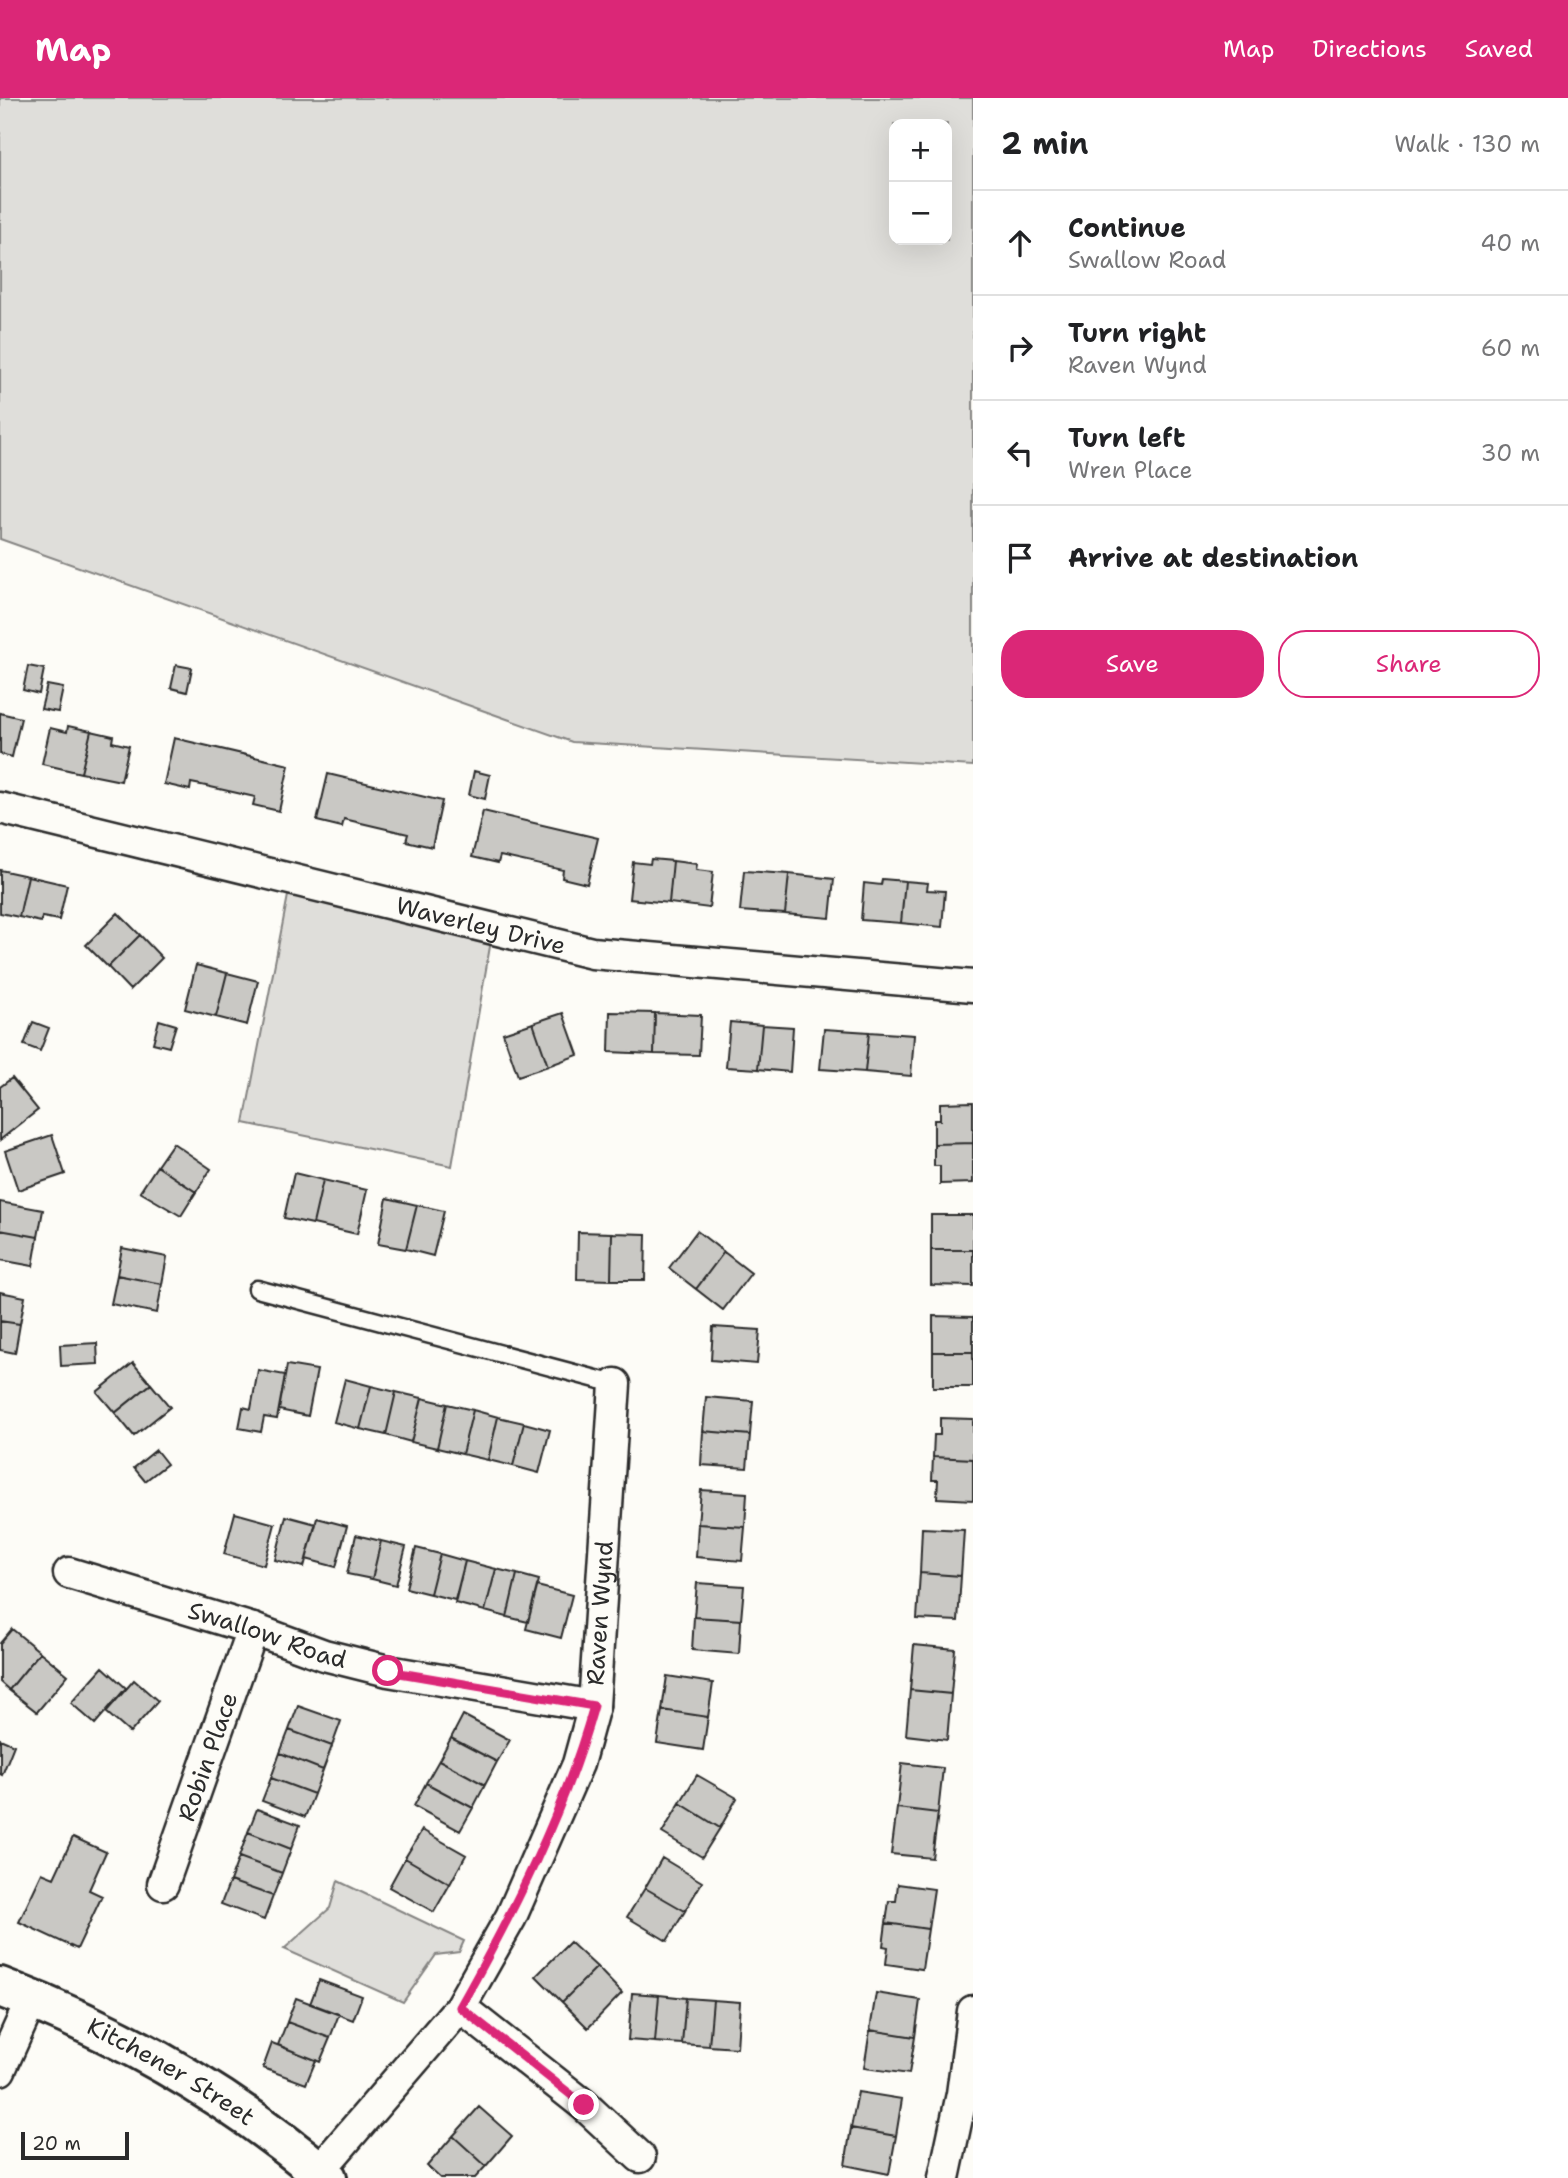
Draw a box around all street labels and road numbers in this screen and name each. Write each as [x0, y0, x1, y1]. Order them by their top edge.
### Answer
street label: Waverley Drive [393, 890, 569, 962]
street label: Raven Wynd [579, 1540, 621, 1686]
street label: Swallow Road [184, 1594, 350, 1676]
street label: Robin Place [170, 1688, 245, 1826]
street label: Kitchener Street [82, 2010, 261, 2133]

